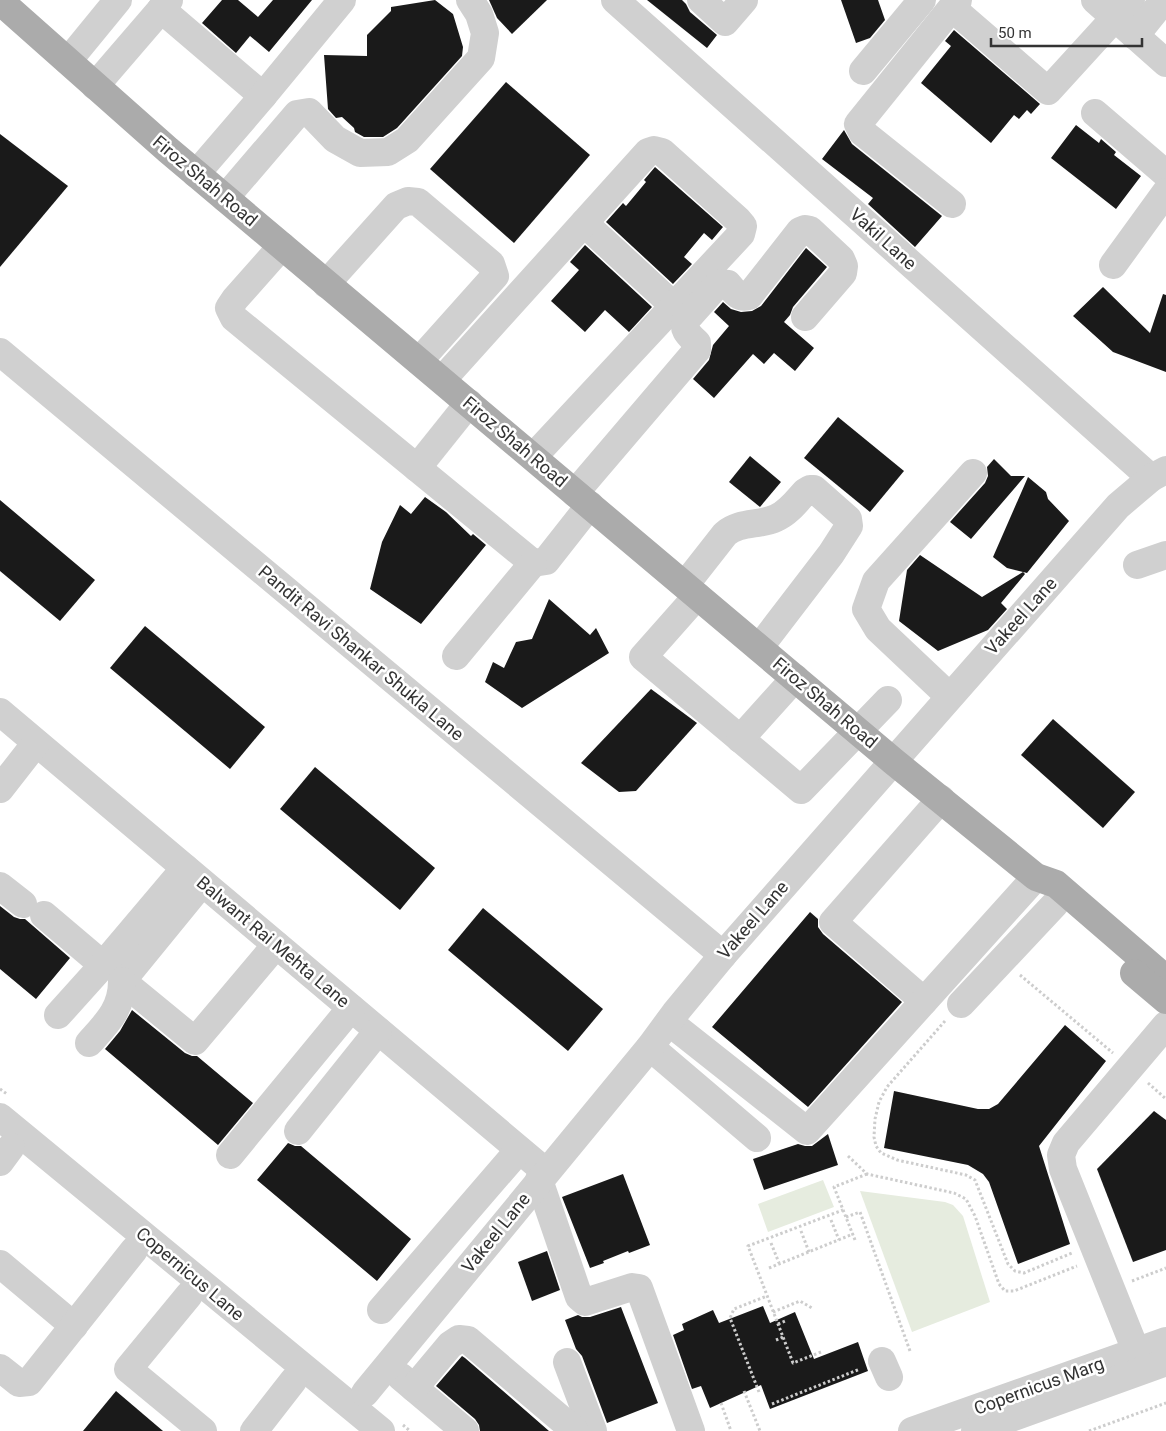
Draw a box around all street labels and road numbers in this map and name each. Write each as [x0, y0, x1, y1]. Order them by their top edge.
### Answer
street label: Firoz Shah Road [149, 131, 262, 230]
street label: Vakil Lane [846, 203, 921, 274]
street label: Firoz Shah Road [459, 392, 572, 491]
street label: Pandit Ravi Shankar Shukla Lane [255, 561, 468, 745]
street label: Vakeel Lane [980, 573, 1061, 659]
street label: Firoz Shah Road [769, 653, 882, 752]
street label: Balwant Rai Mehta Lane [193, 872, 354, 1012]
street label: Vakeel Lane [713, 876, 792, 963]
street label: Vakeel Lane [457, 1189, 534, 1277]
street label: Copernicus Lane [132, 1222, 248, 1325]
street label: Copernicus Marg [971, 1352, 1107, 1419]

